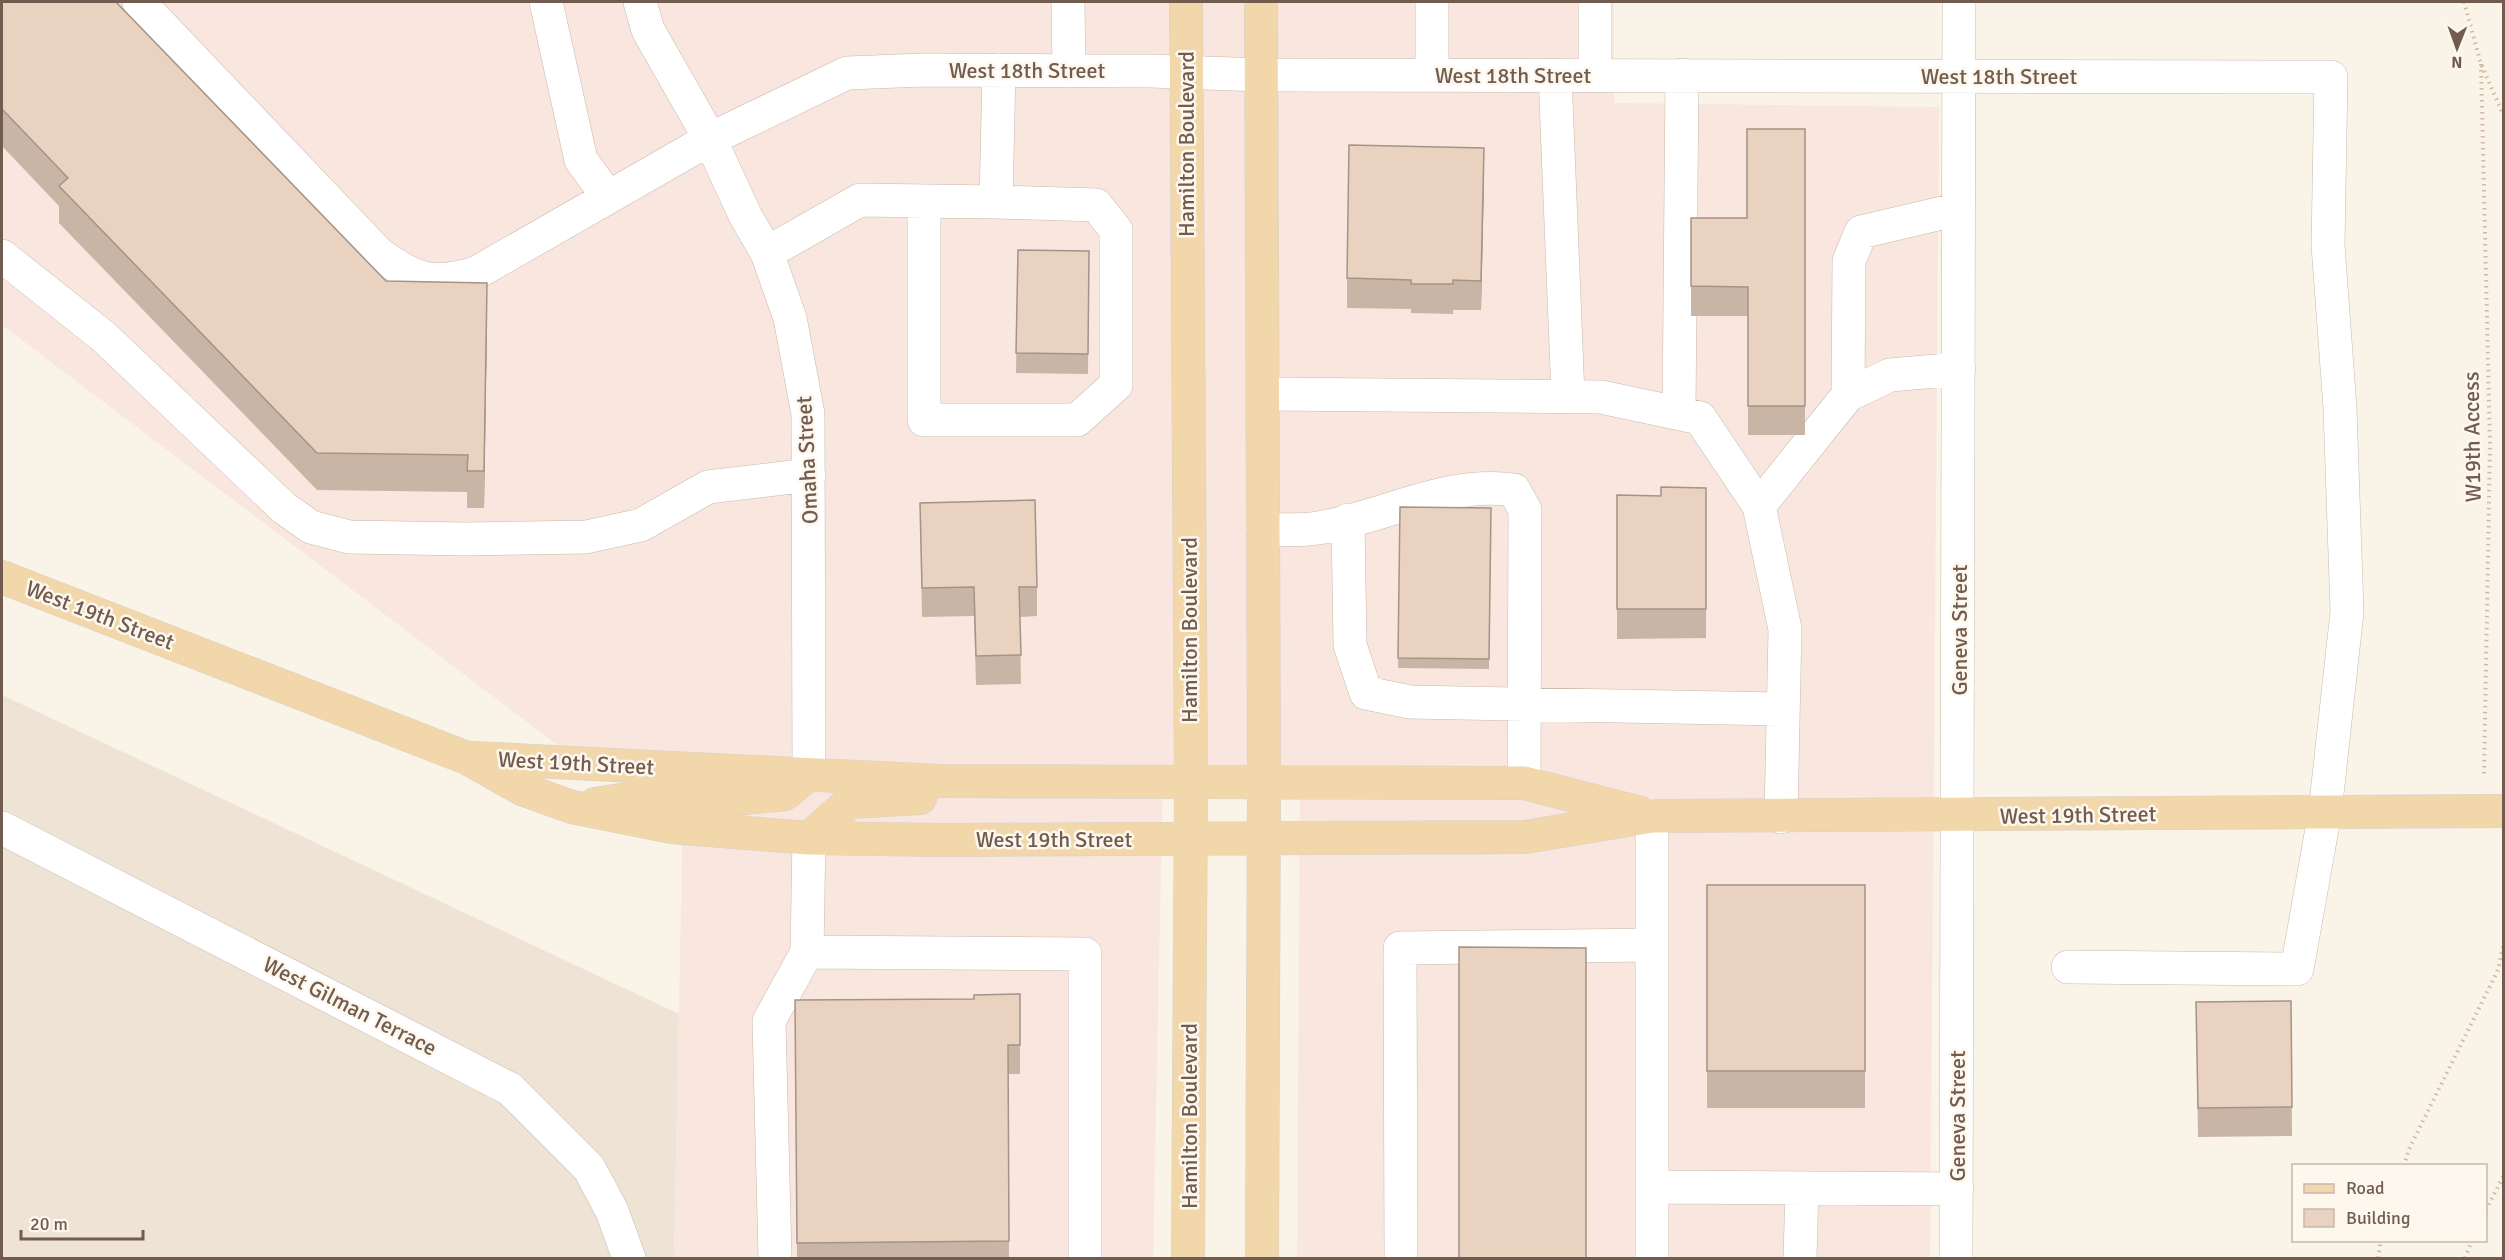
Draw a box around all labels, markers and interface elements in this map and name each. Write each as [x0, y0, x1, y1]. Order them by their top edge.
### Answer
north arrow [2427, 18, 2487, 78]
street label: Hamilton Boulevard [1173, 51, 1200, 237]
text: N [2451, 52, 2462, 72]
street label: West 18th Street [949, 57, 1106, 84]
street label: West 18th Street [1435, 62, 1592, 89]
street label: West 18th Street [1921, 63, 2078, 90]
street label: W19th Access [2457, 371, 2487, 503]
street label: Omaha Street [790, 395, 824, 525]
street label: Hamilton Boulevard [1176, 537, 1203, 723]
street label: Geneva Street [1946, 564, 1973, 696]
street label: West 19th Street [22, 574, 178, 656]
street label: West 19th Street [497, 745, 655, 781]
street label: West 19th Street [1999, 800, 2157, 830]
street label: West 19th Street [976, 826, 1133, 853]
street label: West Gilman Terrace [259, 951, 441, 1061]
street label: Hamilton Boulevard [1176, 1023, 1203, 1209]
street label: Geneva Street [1944, 1050, 1971, 1182]
legend [2292, 1164, 2487, 1242]
text: Road [2346, 1177, 2385, 1199]
scale bar [21, 1203, 142, 1241]
text: Building [2346, 1207, 2410, 1229]
text: 20 m [30, 1213, 68, 1235]

